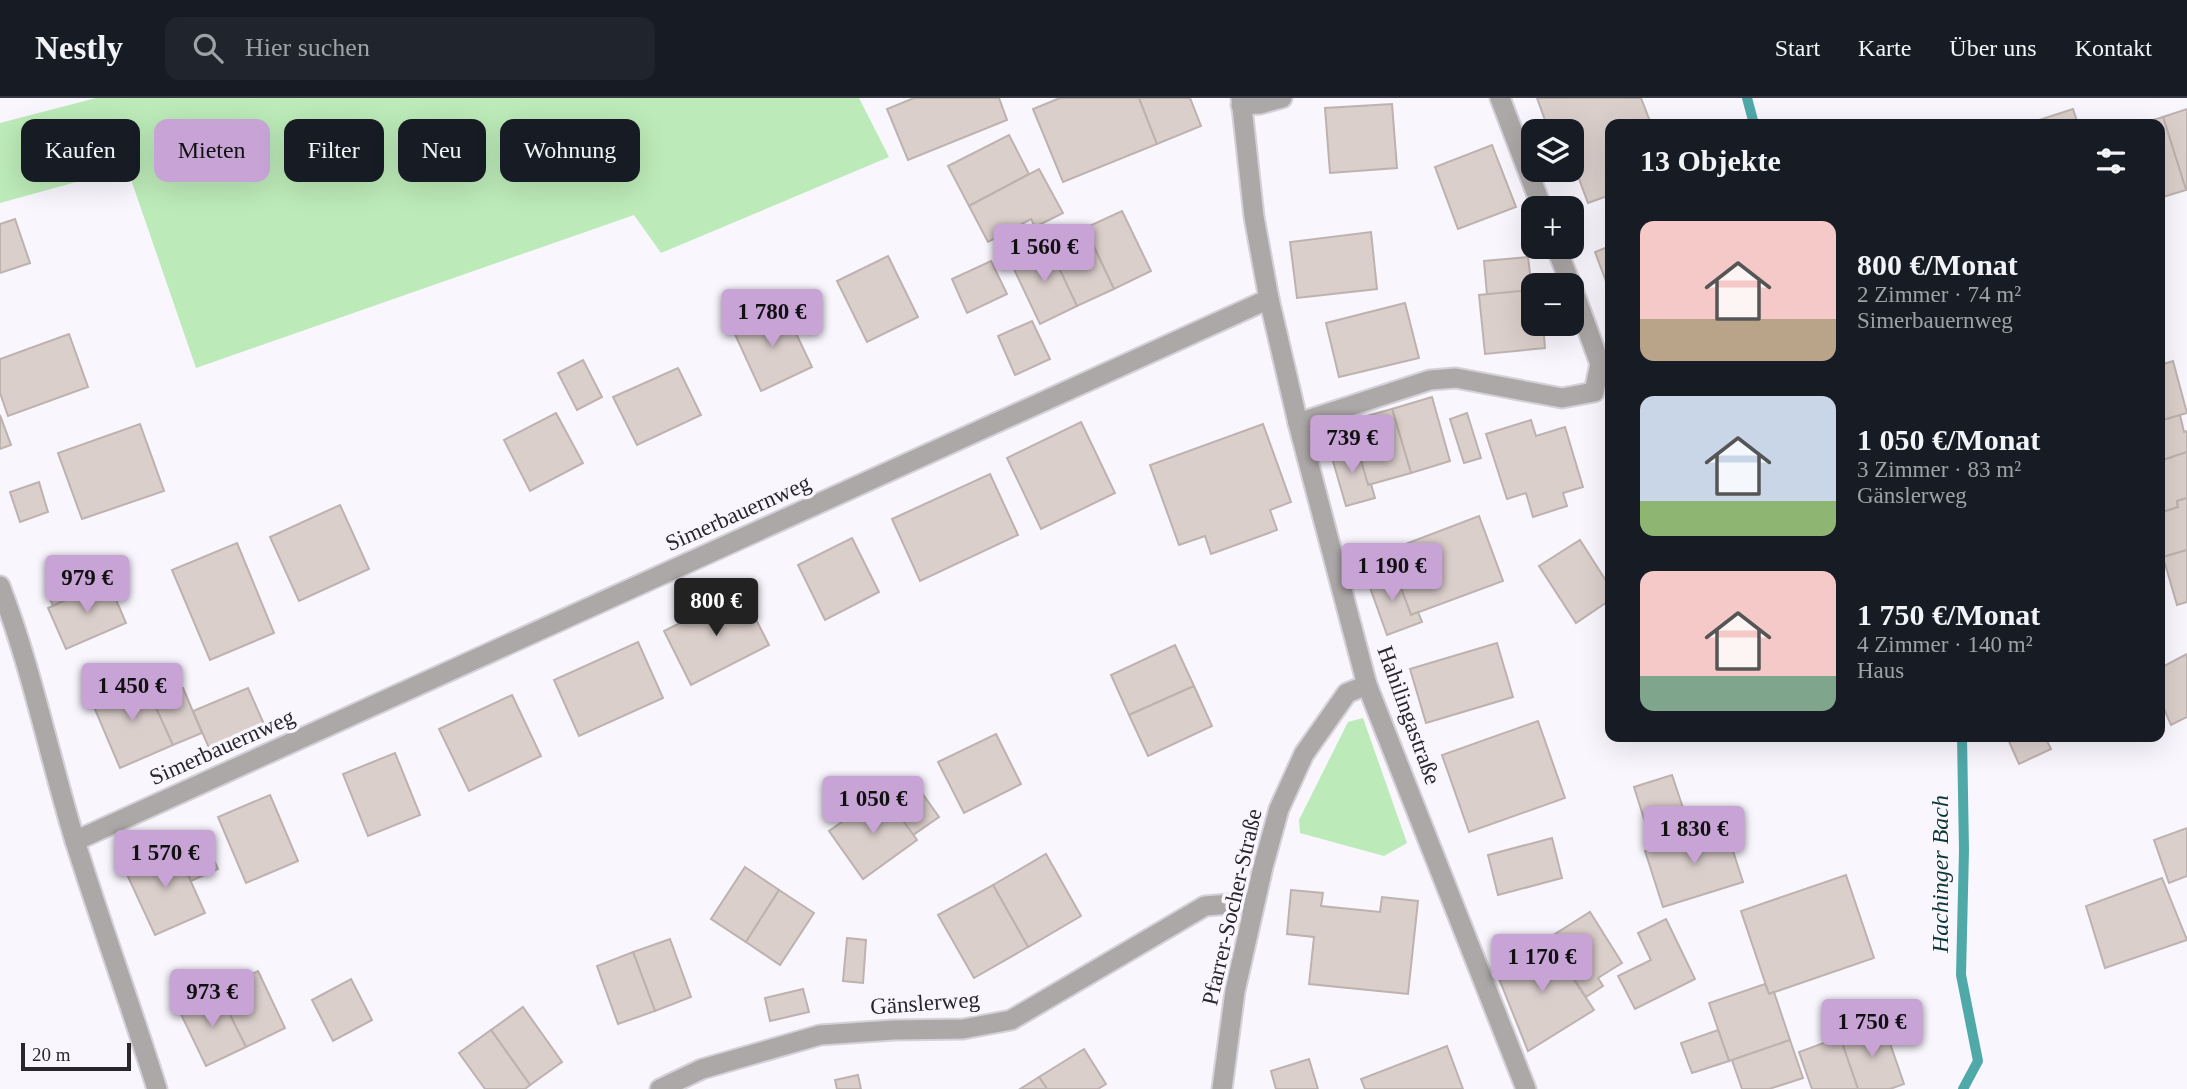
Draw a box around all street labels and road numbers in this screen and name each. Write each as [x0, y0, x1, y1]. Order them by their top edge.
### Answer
street label: Simerbauernweg [662, 470, 815, 556]
street label: Hahilingastraße [1372, 642, 1446, 788]
street label: Simerbauernweg [146, 704, 299, 790]
street label: Pfarrer-Socher-Straße [1197, 806, 1267, 1008]
street label: Gänslerweg [869, 987, 981, 1019]

